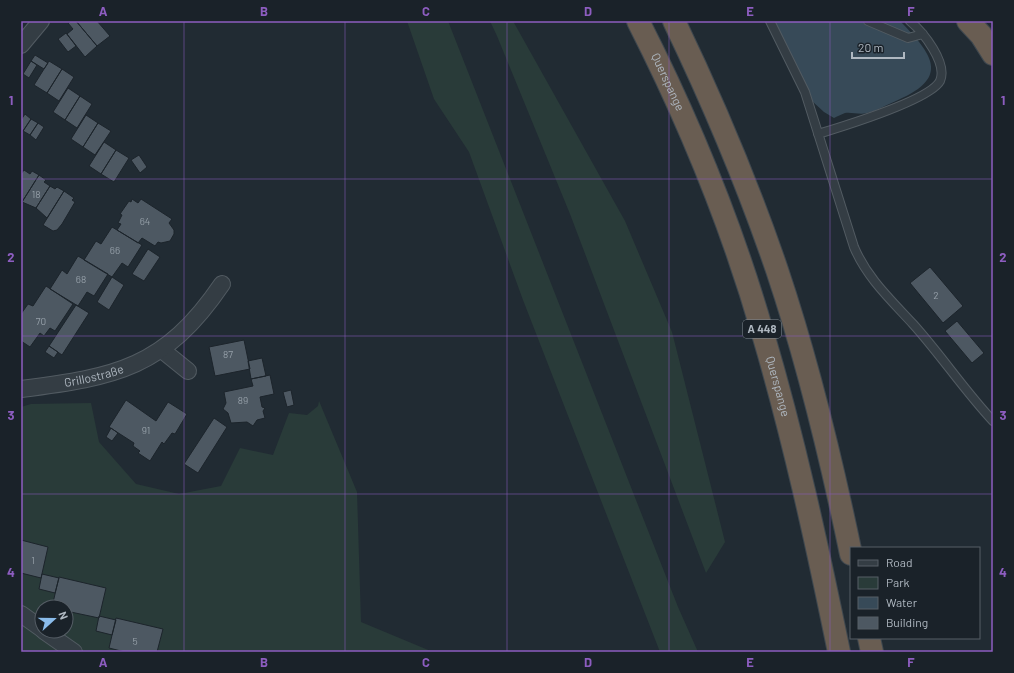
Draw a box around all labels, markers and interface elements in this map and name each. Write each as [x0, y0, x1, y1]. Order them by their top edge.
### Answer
text: A [99, 3, 108, 19]
text: B [260, 3, 268, 19]
text: C [422, 3, 430, 19]
text: D [584, 3, 592, 19]
text: E [746, 3, 754, 19]
text: F [907, 3, 915, 19]
scale bar [852, 34, 904, 60]
text: 20 m [858, 40, 884, 54]
street label: Querspange [649, 51, 688, 113]
text: 1 [9, 92, 13, 108]
text: 1 [1001, 92, 1005, 108]
house number: 18 [32, 188, 40, 200]
house number: 64 [140, 215, 150, 227]
house number: 66 [110, 244, 120, 256]
text: 2 [7, 249, 15, 265]
text: 2 [999, 249, 1007, 265]
house number: 68 [76, 273, 86, 285]
house number: 2 [933, 289, 939, 301]
house number: 70 [36, 315, 46, 327]
road number: A 448 [743, 320, 781, 338]
house number: 87 [223, 348, 233, 360]
street label: Querspange [764, 354, 793, 418]
street label: Grillostraße [63, 361, 125, 389]
house number: 89 [238, 394, 248, 406]
text: 3 [7, 407, 15, 423]
text: 3 [999, 407, 1007, 423]
house number: 91 [142, 424, 150, 436]
legend [850, 547, 980, 639]
house number: 1 [31, 554, 35, 566]
text: Road [886, 555, 913, 569]
text: 4 [7, 564, 15, 580]
text: 4 [999, 564, 1007, 580]
text: Park [886, 575, 910, 589]
text: Water [886, 595, 918, 609]
north arrow [34, 599, 74, 639]
text: N [56, 609, 71, 621]
text: Building [886, 615, 928, 629]
house number: 5 [132, 635, 138, 647]
text: A [99, 654, 108, 670]
text: B [260, 654, 268, 670]
text: C [422, 654, 430, 670]
text: D [584, 654, 592, 670]
text: E [746, 654, 754, 670]
text: F [907, 654, 915, 670]

